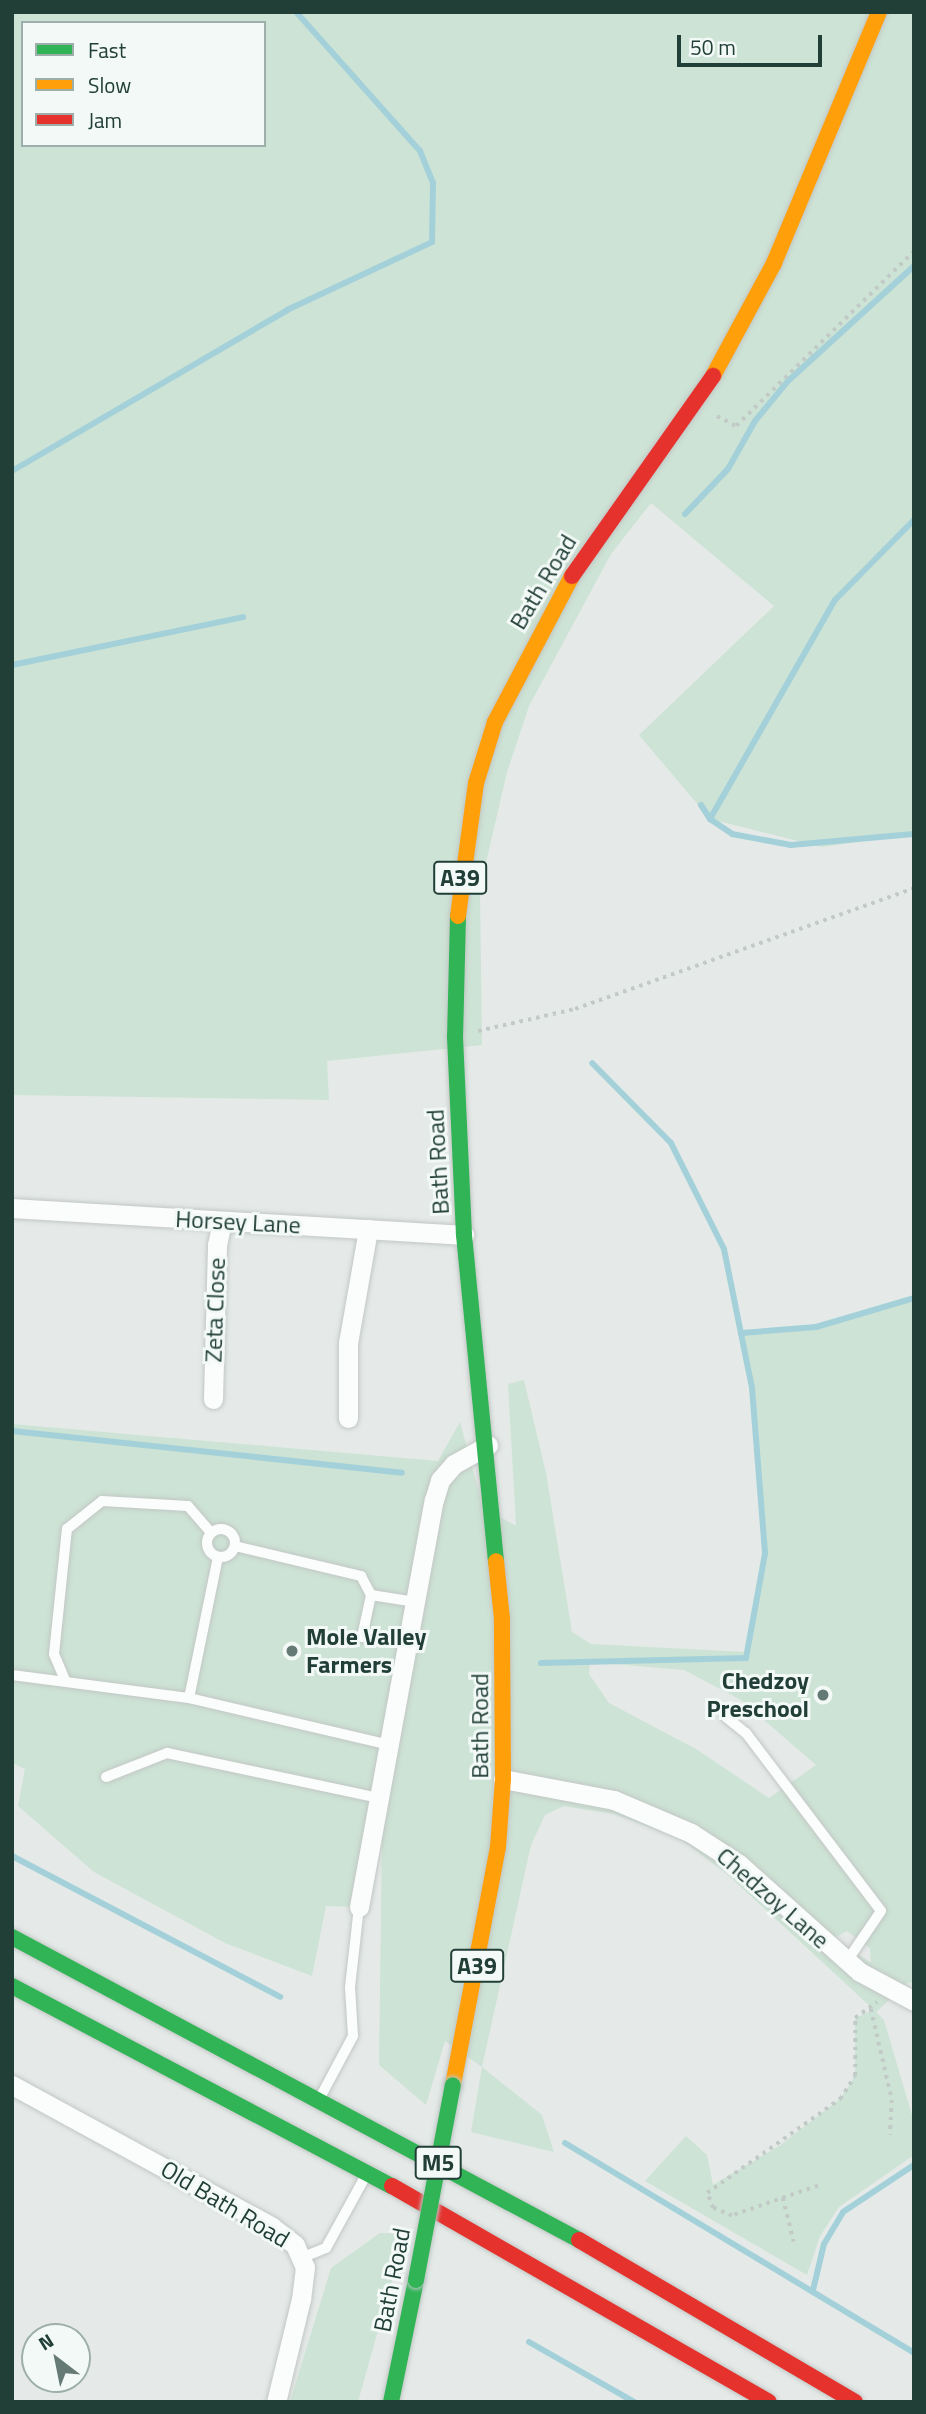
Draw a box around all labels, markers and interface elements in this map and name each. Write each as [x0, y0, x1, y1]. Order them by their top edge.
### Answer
legend [21, 21, 266, 147]
scale bar [681, 21, 826, 65]
text: 50 m [690, 31, 736, 63]
text: Fast [88, 34, 126, 66]
text: Slow [88, 69, 131, 101]
text: Jam [88, 104, 122, 136]
street label: Bath Road [504, 529, 582, 635]
road number: A39 [432, 858, 488, 898]
street label: Bath Road [421, 1109, 455, 1215]
street label: Horsey Lane [175, 1204, 301, 1240]
street label: Zeta Close [199, 1257, 231, 1363]
place label: Mole Valley Farmers [306, 1623, 426, 1679]
marker: Mole Valley Farmers [284, 1643, 300, 1659]
place label: Chedzoy Preschool [706, 1667, 809, 1723]
street label: Bath Road [466, 1673, 494, 1779]
marker: Chedzoy Preschool [815, 1687, 831, 1703]
street label: Chedzoy Lane [711, 1841, 835, 1955]
road number: A39 [449, 1946, 505, 1985]
road number: M5 [414, 2144, 462, 2182]
street label: Old Bath Road [156, 2154, 294, 2254]
street label: Bath Road [368, 2226, 416, 2334]
north arrow [21, 2323, 91, 2393]
text: N [32, 2326, 59, 2357]

